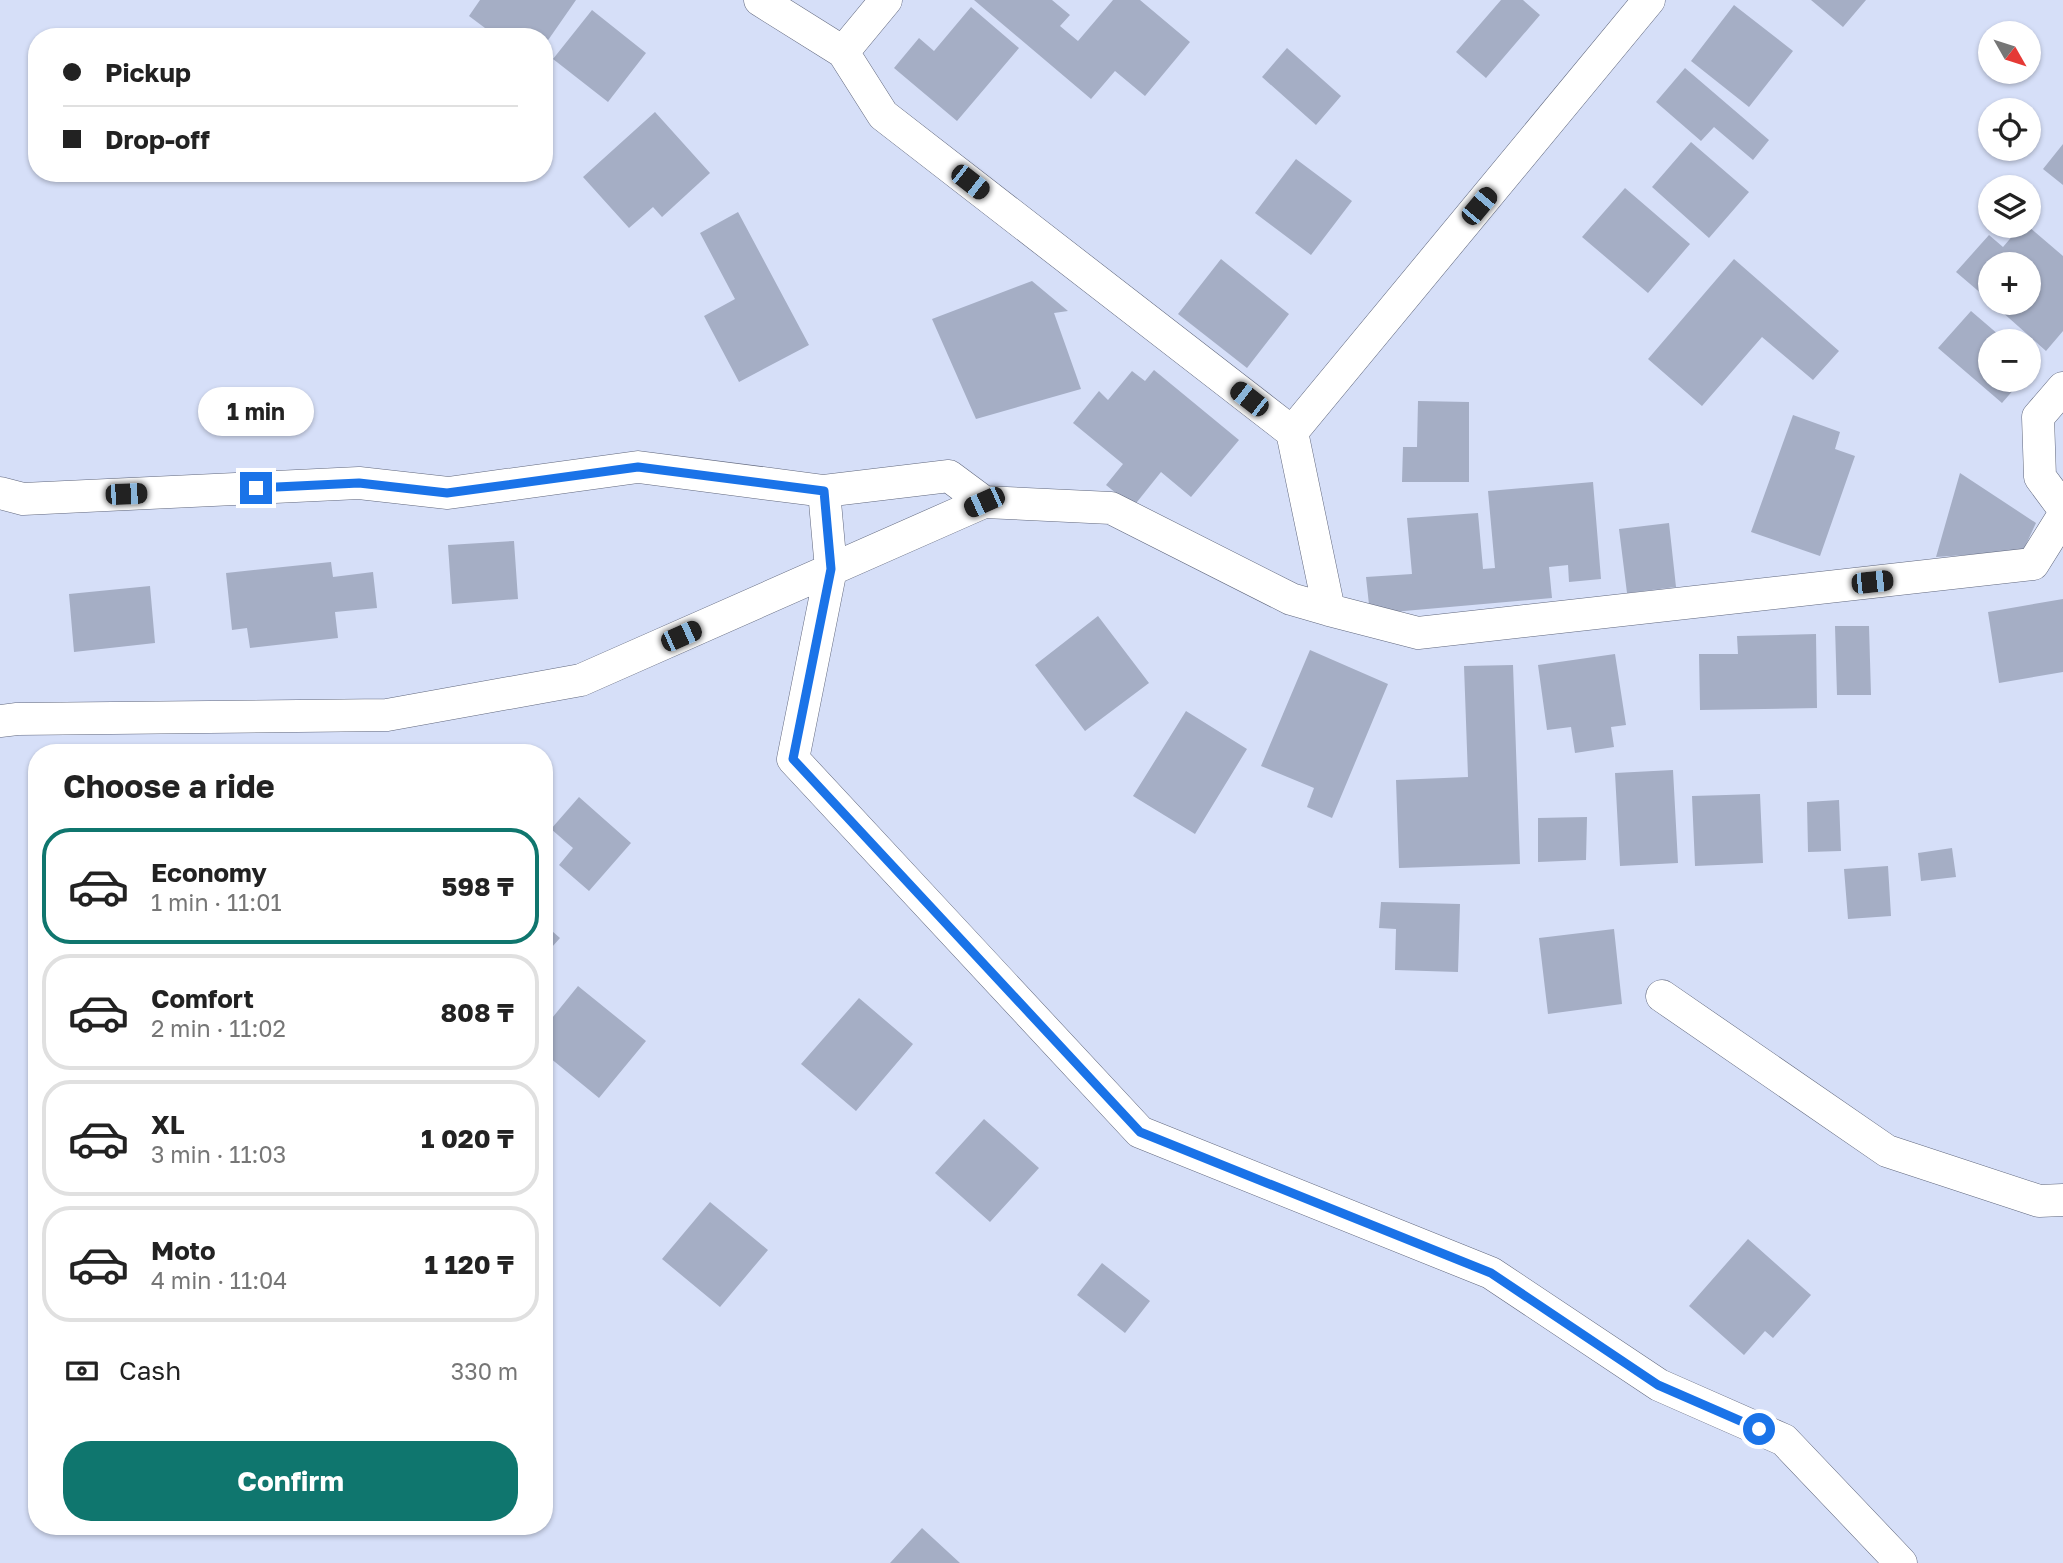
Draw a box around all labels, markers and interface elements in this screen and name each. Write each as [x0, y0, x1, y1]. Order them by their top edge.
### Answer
north arrow [1978, 21, 2040, 84]
map controls [1978, 21, 2041, 392]
text: Pickup [105, 57, 191, 88]
button: locate [1978, 98, 2041, 161]
text: Drop-off [105, 124, 210, 155]
car [947, 161, 994, 203]
button: layers [1978, 175, 2041, 238]
car [1458, 183, 1501, 229]
button: + [1978, 252, 2041, 315]
button: − [1978, 329, 2041, 392]
car [1226, 378, 1273, 420]
callout: 1 min [198, 386, 314, 435]
text: 1 min [227, 397, 285, 425]
route end [240, 472, 272, 504]
car [105, 483, 148, 505]
car [961, 484, 1008, 520]
car [1851, 569, 1894, 595]
car [658, 618, 705, 654]
text: Choose a ride [63, 767, 275, 805]
icon: car [67, 855, 130, 918]
text: Economy [151, 857, 267, 888]
text: 598 ₸ [442, 871, 514, 902]
text: 1 min · 11:01 [151, 888, 282, 916]
icon: car [67, 981, 130, 1044]
text: Comfort [151, 983, 254, 1014]
text: 808 ₸ [440, 997, 514, 1028]
text: 2 min · 11:02 [151, 1014, 286, 1042]
icon: car [67, 1107, 130, 1170]
text: XL [151, 1109, 185, 1140]
text: 1 020 ₸ [421, 1123, 514, 1154]
text: 3 min · 11:03 [151, 1140, 286, 1168]
icon: car [67, 1233, 130, 1296]
text: Moto [151, 1235, 216, 1266]
text: 1 120 ₸ [425, 1249, 514, 1280]
text: 4 min · 11:04 [151, 1266, 287, 1294]
icon: cash [63, 1352, 101, 1390]
text: Cash [119, 1355, 181, 1386]
text: 330 m [451, 1357, 518, 1385]
route start [1743, 1413, 1775, 1445]
button: Confirm [63, 1441, 518, 1521]

